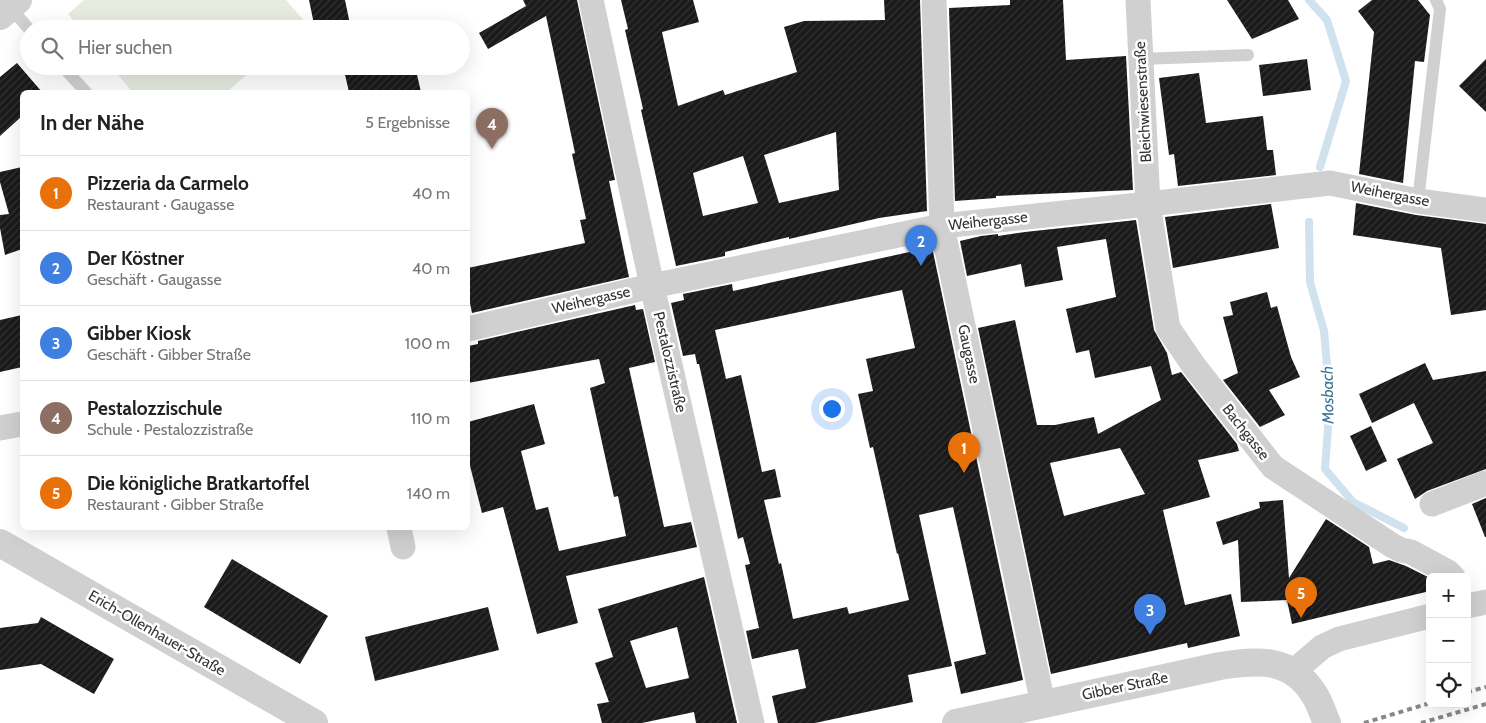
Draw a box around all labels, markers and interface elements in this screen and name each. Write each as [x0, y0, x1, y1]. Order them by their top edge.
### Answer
search box [20, 20, 470, 75]
icon: search [38, 34, 66, 62]
text: Hier suchen [78, 36, 172, 59]
street label: Bleichwiesenstraße [1131, 41, 1155, 163]
pin: 4 [476, 108, 508, 149]
text: In der Nähe [40, 110, 144, 135]
text: 5 Ergebnisse [365, 113, 450, 132]
text: Pizzeria da Carmelo [87, 172, 249, 195]
street label: Weihergasse [1349, 178, 1431, 210]
text: 1 [53, 184, 59, 203]
text: 40 m [412, 184, 450, 203]
text: Restaurant · Gaugasse [87, 195, 234, 214]
street label: Weihergasse [947, 208, 1029, 234]
pin: 2 [905, 225, 937, 266]
text: Der Köstner [87, 247, 184, 270]
text: 2 [52, 259, 60, 278]
text: 40 m [412, 259, 450, 278]
text: Geschäft · Gaugasse [87, 270, 222, 289]
street label: Weihergasse [550, 282, 632, 318]
street label: Pestalozzistraße [650, 310, 690, 414]
text: Gibber Kiosk [87, 322, 191, 345]
street label: Gaugasse [954, 323, 984, 385]
text: 3 [52, 334, 60, 353]
text: 100 m [405, 334, 450, 353]
text: Geschäft · Gibber Straße [87, 345, 251, 364]
water label: Mosbach [1317, 366, 1338, 425]
your location [819, 396, 845, 422]
text: Pestalozzischule [87, 397, 222, 420]
street label: Bachgasse [1219, 401, 1274, 464]
text: 4 [51, 409, 61, 428]
text: 110 m [411, 409, 450, 428]
text: Schule · Pestalozzistraße [87, 420, 253, 439]
pin: 1 [948, 432, 980, 473]
text: Die königliche Bratkartoffel [87, 472, 310, 495]
text: 5 [52, 484, 60, 503]
text: 140 m [407, 484, 450, 503]
text: Restaurant · Gibber Straße [87, 495, 264, 514]
map controls [1426, 573, 1471, 708]
button: + [1426, 573, 1471, 618]
pin: 5 [1285, 577, 1317, 618]
street label: Erich-Ollenhauer-Straße [85, 586, 229, 680]
pin: 3 [1134, 594, 1166, 635]
button: − [1426, 618, 1471, 663]
button: locate [1426, 663, 1471, 708]
street label: Gibber Straße [1080, 668, 1170, 704]

